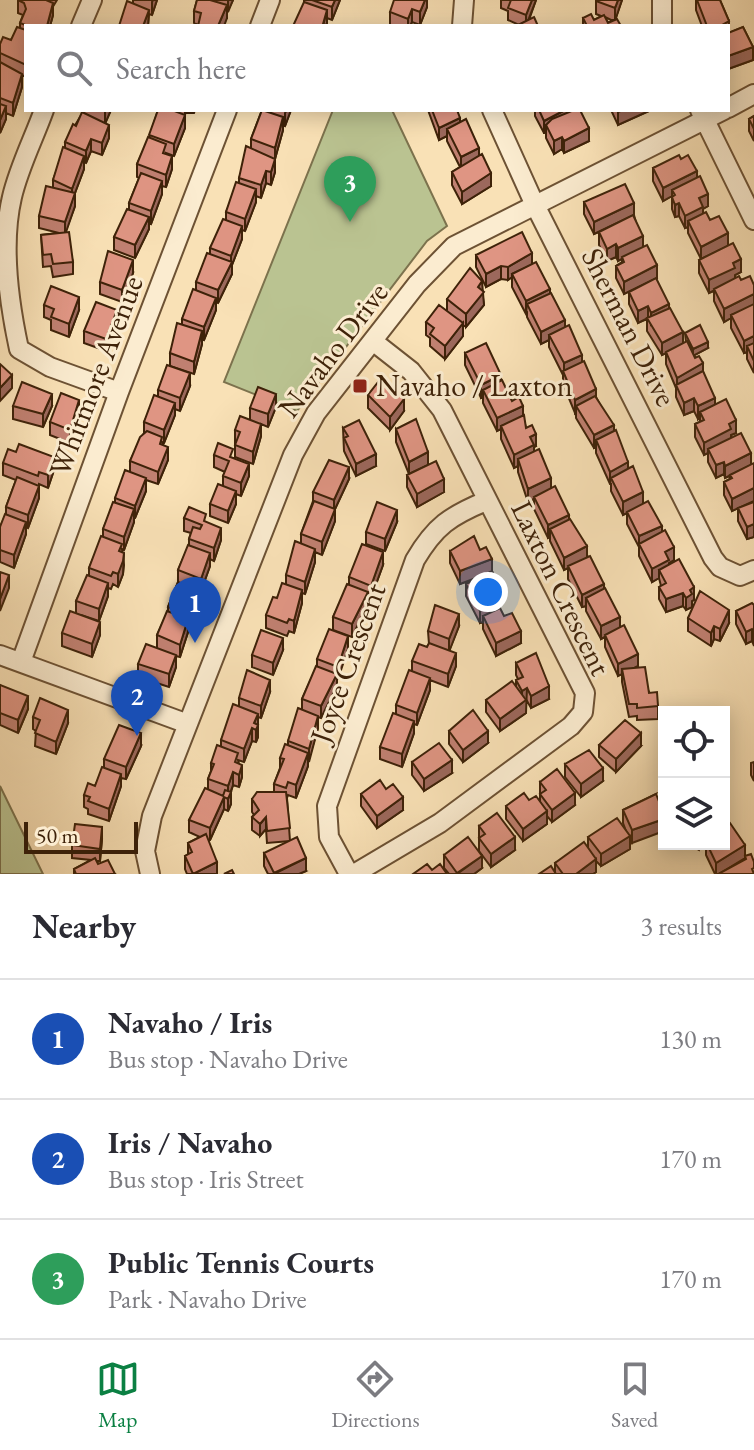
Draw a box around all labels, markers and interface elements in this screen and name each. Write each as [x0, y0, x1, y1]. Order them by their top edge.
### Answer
search box [24, 24, 730, 112]
icon: search [52, 46, 96, 90]
text: Search here [116, 49, 246, 88]
pin: 3 [324, 156, 376, 222]
street label: Sherman Drive [573, 241, 686, 412]
street label: Whitmore Avenue [39, 270, 152, 482]
street label: Navaho Drive [269, 274, 396, 425]
place label: Navaho / Laxton [376, 366, 573, 405]
marker: Navaho / Laxton [351, 377, 369, 395]
street label: Laxton Crescent [502, 494, 621, 682]
your location [468, 572, 508, 612]
pin: 1 [169, 577, 221, 643]
street label: Joyce Crescent [300, 577, 395, 751]
pin: 2 [111, 670, 163, 736]
map controls [658, 706, 730, 850]
button: locate [658, 706, 730, 778]
button: layers [658, 778, 730, 850]
scale bar [24, 818, 138, 854]
text: 50 m [36, 821, 79, 850]
text: Nearby [32, 904, 136, 948]
text: 3 results [641, 909, 722, 943]
text: Navaho / Iris [108, 1003, 272, 1042]
text: 1 [51, 1022, 65, 1056]
text: 130 m [659, 1022, 722, 1056]
text: Bus stop · Navaho Drive [108, 1042, 348, 1076]
text: Iris / Navaho [108, 1123, 272, 1162]
text: 2 [51, 1142, 65, 1176]
text: 170 m [659, 1142, 722, 1176]
text: Bus stop · Iris Street [108, 1162, 304, 1196]
text: Public Tennis Courts [108, 1243, 374, 1282]
text: 3 [51, 1262, 65, 1296]
text: 170 m [659, 1262, 722, 1296]
text: Park · Navaho Drive [108, 1282, 307, 1316]
tab: Map [96, 1357, 140, 1434]
tab: Directions [331, 1357, 420, 1434]
tab: Saved [611, 1357, 658, 1434]

